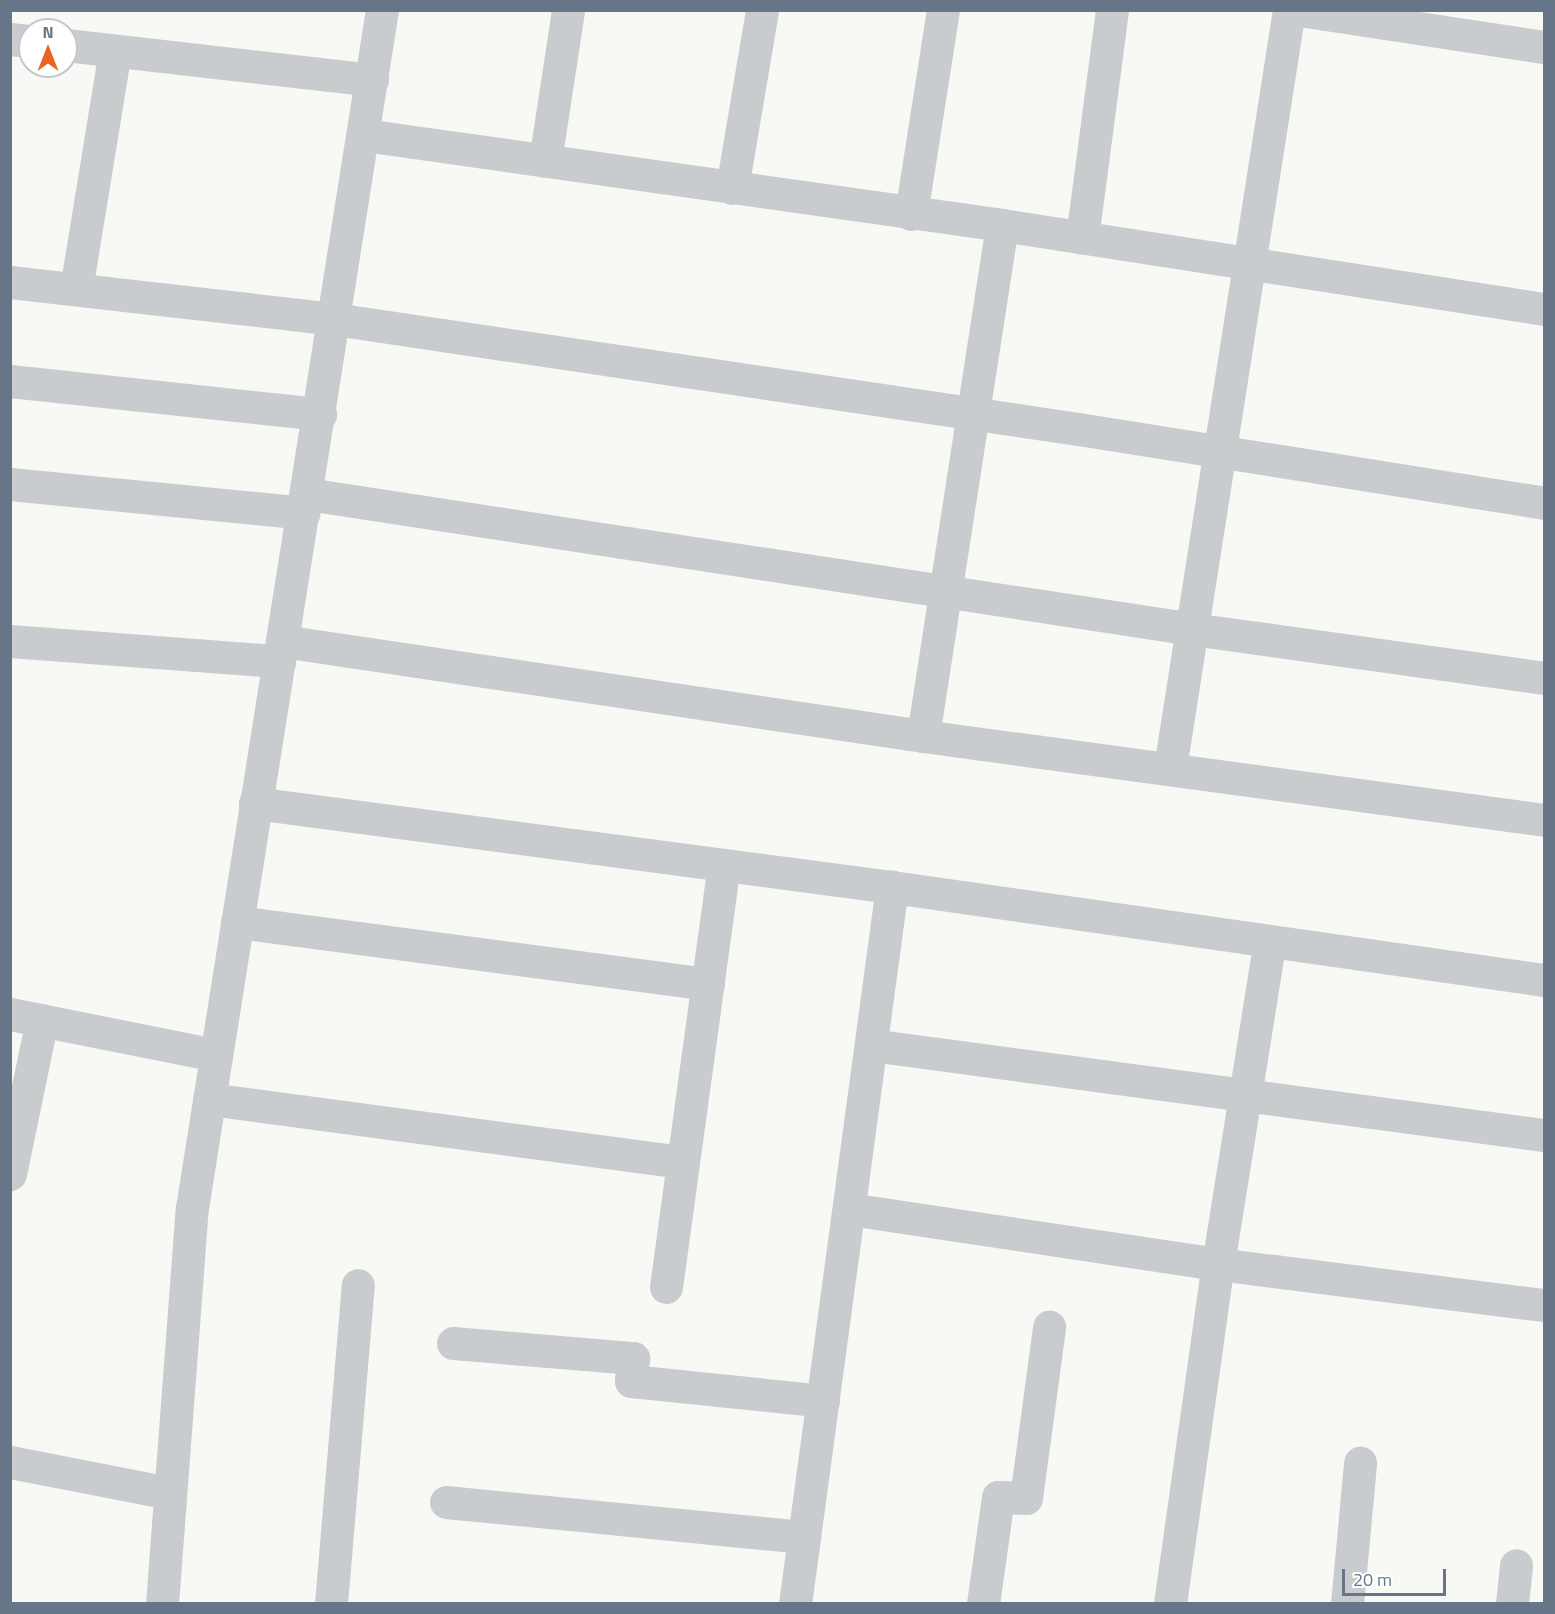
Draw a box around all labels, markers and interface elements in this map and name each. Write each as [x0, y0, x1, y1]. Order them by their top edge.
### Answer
north arrow [18, 18, 78, 78]
text: N [42, 20, 54, 44]
scale bar [1345, 1557, 1448, 1595]
text: 20 m [1353, 1566, 1392, 1593]

